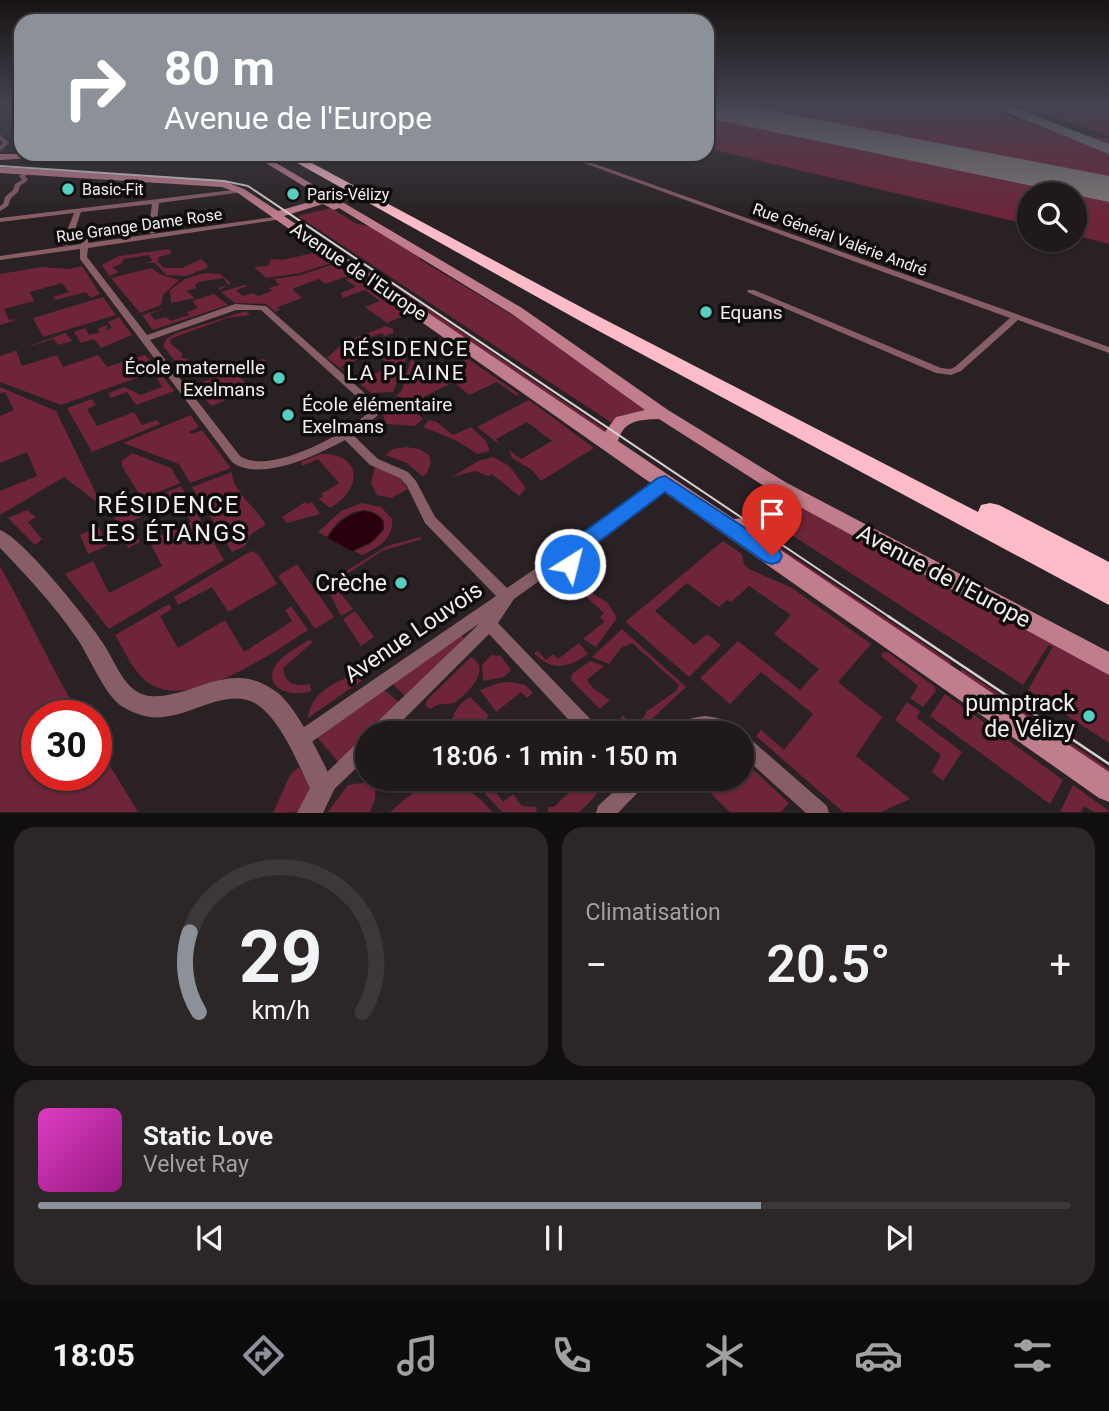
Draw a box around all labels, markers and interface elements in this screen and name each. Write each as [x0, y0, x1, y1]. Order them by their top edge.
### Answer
text: 80 m [164, 40, 275, 97]
icon: right [49, 42, 140, 133]
text: Avenue de l'Europe [164, 99, 432, 137]
place label: Basic-Fit [82, 180, 144, 199]
marker: Basic-Fit [60, 181, 76, 197]
map controls [1017, 182, 1087, 252]
button: search [1017, 182, 1087, 252]
place label: Paris-Vélizy [307, 185, 390, 204]
marker: Paris-Vélizy [285, 186, 301, 202]
street label: Rue Général Valérie André [750, 199, 930, 280]
street label: Rue Grange Dame Rose [55, 204, 223, 247]
street label: Avenue de l'Europe [286, 217, 431, 325]
place label: Equans [720, 301, 783, 324]
marker: Equans [698, 304, 714, 320]
district label: RÉSIDENCE LA PLAINE [342, 337, 470, 385]
place label: École maternelle Exelmans [125, 356, 265, 401]
marker: École maternelle Exelmans [271, 370, 287, 386]
place label: École élémentaire Exelmans [302, 393, 452, 438]
marker: École élémentaire Exelmans [280, 407, 296, 423]
pin [742, 484, 802, 556]
district label: RÉSIDENCE LES ÉTANGS [90, 491, 248, 547]
icon: arrive [753, 495, 791, 533]
street label: Avenue de l'Europe [852, 519, 1035, 634]
position arrow [533, 527, 607, 601]
place label: Crèche [315, 570, 387, 597]
marker: Crèche [393, 575, 409, 591]
street label: Avenue Louvois [339, 576, 487, 689]
place label: pumptrack de Vélizy [965, 690, 1075, 743]
speed limit sign: 30 [21, 700, 112, 791]
marker: pumptrack de Vélizy [1081, 708, 1097, 724]
text: 18:06 · 1 min · 150 m [431, 741, 678, 771]
text: Climatisation [586, 899, 721, 926]
text: 29 [239, 915, 323, 1001]
text: 20.5° [766, 934, 890, 995]
text: − [586, 943, 607, 987]
text: + [1049, 943, 1071, 987]
text: km/h [251, 996, 310, 1025]
text: Static Love [143, 1121, 273, 1151]
text: Velvet Ray [143, 1151, 249, 1178]
icon: previous [191, 1219, 229, 1257]
icon: pause [535, 1219, 573, 1257]
icon: next [880, 1219, 918, 1257]
icon: directions [239, 1331, 288, 1380]
icon: music [393, 1331, 442, 1380]
icon: phone [547, 1331, 596, 1380]
icon: climate [700, 1331, 749, 1380]
icon: car [854, 1331, 903, 1380]
icon: filters [1008, 1331, 1057, 1380]
text: 18:05 [52, 1336, 135, 1374]

